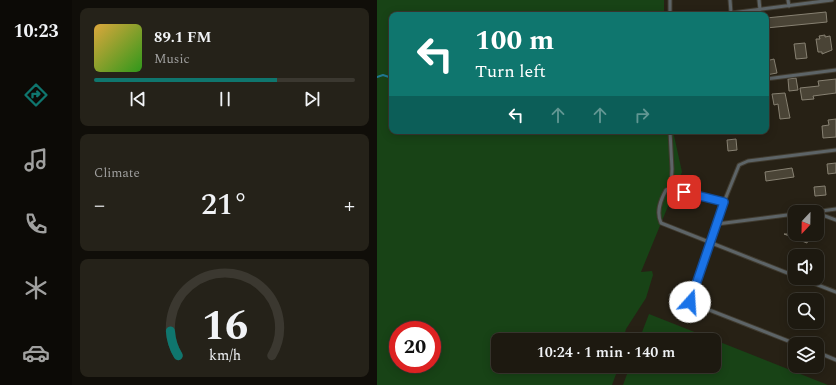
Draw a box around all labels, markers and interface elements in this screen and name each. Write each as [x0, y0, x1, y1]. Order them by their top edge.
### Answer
text: 10:23 [13, 18, 59, 45]
text: 100 m [475, 19, 554, 62]
text: 89.1 FM [154, 26, 211, 49]
icon: left [409, 28, 461, 80]
text: Music [154, 49, 190, 69]
text: Turn left [475, 58, 546, 85]
icon: directions [22, 81, 50, 109]
icon: previous [127, 88, 149, 110]
icon: pause [214, 88, 236, 110]
icon: next [301, 88, 323, 110]
icon: left [505, 104, 527, 126]
icon: ahead [547, 104, 569, 126]
icon: ahead [589, 104, 611, 126]
icon: right [631, 104, 653, 126]
icon: music [22, 146, 50, 174]
text: Climate [94, 163, 140, 183]
pin [667, 175, 701, 209]
icon: arrive [673, 181, 695, 203]
text: 21° [201, 182, 248, 228]
text: − [94, 189, 105, 222]
text: + [344, 189, 355, 222]
north arrow [788, 205, 824, 241]
map controls [788, 205, 824, 373]
icon: phone [22, 210, 50, 238]
button: sound [788, 249, 824, 285]
icon: climate [22, 274, 50, 302]
position arrow [669, 281, 711, 323]
button: search [788, 293, 824, 329]
text: 16 [201, 295, 248, 358]
speed limit sign: 20 [389, 321, 441, 373]
button: layers [788, 337, 824, 373]
icon: car [22, 339, 50, 367]
text: 10:24 · 1 min · 140 m [537, 341, 675, 364]
text: km/h [208, 345, 241, 367]

